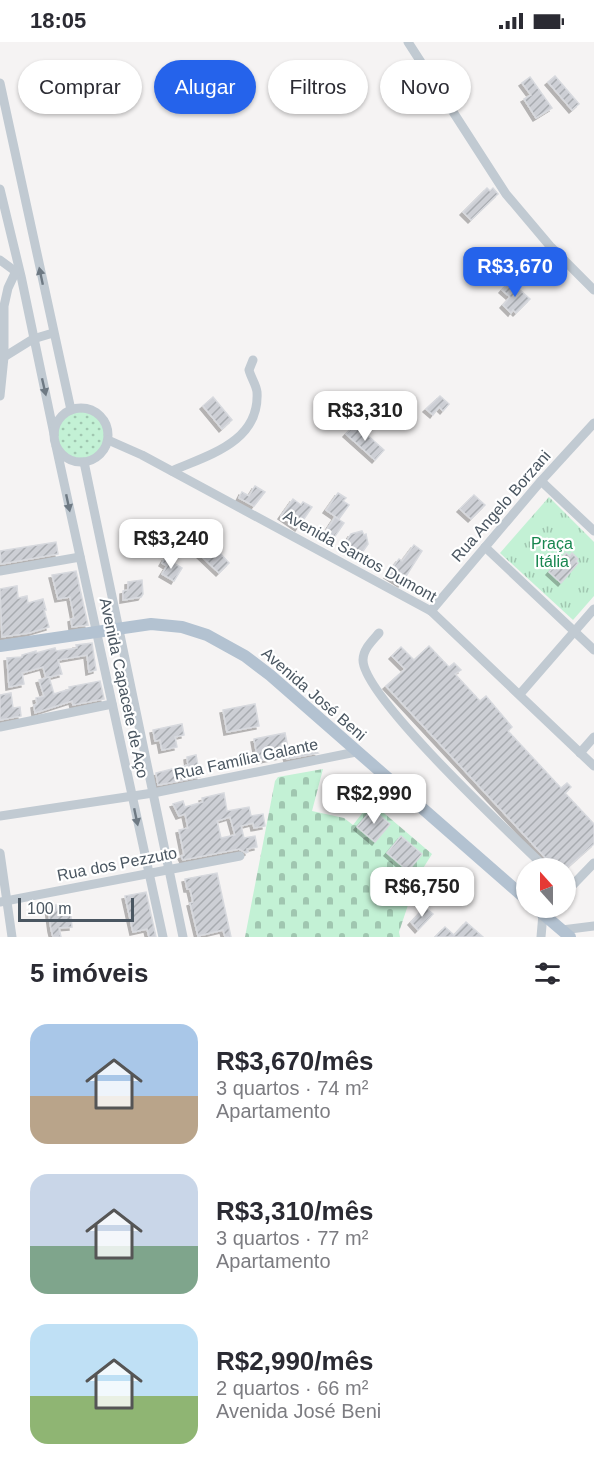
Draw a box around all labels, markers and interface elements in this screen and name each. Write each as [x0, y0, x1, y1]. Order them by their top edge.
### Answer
text: 18:05 [30, 8, 86, 33]
chip: Comprar [18, 60, 142, 114]
chip: Alugar [154, 60, 256, 114]
chip: Filtros [268, 60, 368, 114]
chip: Novo [380, 60, 471, 114]
pin: R$3,670 [460, 247, 570, 298]
text: R$3,670 [477, 255, 553, 277]
one-way arrow [36, 266, 45, 285]
one-way arrow [39, 378, 49, 396]
pin: R$3,310 [310, 391, 420, 442]
text: R$3,310 [327, 399, 403, 421]
street label: Rua Angelo Borzani [448, 447, 554, 565]
one-way arrow [64, 494, 74, 512]
street label: Avenida Santos Dumont [281, 507, 440, 605]
pin: R$3,240 [116, 519, 226, 570]
text: R$3,240 [133, 527, 209, 549]
park label: Praça Itália [531, 535, 573, 570]
street label: Avenida Capacete de Aço [97, 596, 151, 780]
street label: Avenida José Beni [259, 644, 369, 744]
street label: Rua Família Galante [172, 735, 320, 783]
pin: R$2,990 [319, 774, 429, 825]
text: R$2,990 [336, 782, 412, 804]
one-way arrow [132, 807, 141, 826]
street label: Rua dos Pezzuto [56, 844, 179, 884]
north arrow [516, 858, 576, 918]
map controls [516, 858, 576, 918]
pin: R$6,750 [367, 867, 477, 918]
text: R$6,750 [384, 875, 460, 897]
scale bar [18, 895, 134, 922]
text: 100 m [27, 900, 71, 917]
icon: filters [531, 957, 564, 990]
text: 5 imóveis [30, 958, 149, 988]
text: R$3,670/mês [216, 1046, 374, 1076]
icon: home [78, 1048, 150, 1120]
text: 3 quartos · 74 m² [216, 1077, 368, 1099]
text: Apartamento [216, 1100, 331, 1122]
text: R$3,310/mês [216, 1196, 374, 1226]
icon: home [78, 1198, 150, 1270]
text: 3 quartos · 77 m² [216, 1227, 368, 1249]
text: Apartamento [216, 1250, 331, 1272]
text: R$2,990/mês [216, 1346, 374, 1376]
icon: home [78, 1348, 150, 1420]
text: 2 quartos · 66 m² [216, 1377, 368, 1399]
text: Avenida José Beni [216, 1400, 381, 1422]

